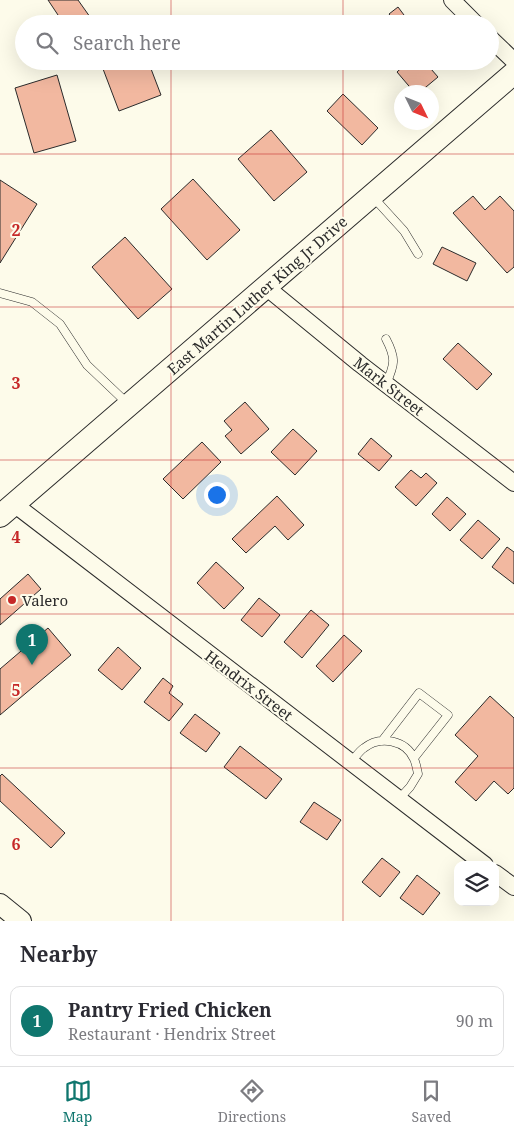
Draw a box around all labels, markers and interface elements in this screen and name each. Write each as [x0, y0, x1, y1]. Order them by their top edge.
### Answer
search box [15, 15, 499, 70]
icon: search [33, 29, 61, 57]
text: Search here [73, 30, 181, 56]
north arrow [394, 85, 439, 130]
street label: East Martin Luther King Jr Drive [163, 211, 351, 379]
text: 2 [11, 219, 21, 241]
street label: Mark Street [350, 352, 428, 420]
text: 3 [11, 372, 21, 394]
your location [204, 482, 230, 508]
text: 4 [11, 526, 21, 548]
place label: Valero [22, 590, 68, 610]
marker: Valero [6, 594, 18, 606]
pin: 1 [16, 624, 48, 665]
street label: Hendrix Street [201, 645, 297, 725]
text: 5 [11, 679, 21, 701]
text: 6 [11, 833, 21, 855]
map controls [454, 861, 499, 906]
button: layers [454, 861, 499, 906]
text: Nearby [20, 940, 98, 968]
text: Pantry Fried Chicken [68, 997, 272, 1023]
text: 1 [32, 1010, 42, 1032]
text: 90 m [456, 1010, 493, 1032]
text: Restaurant · Hendrix Street [68, 1023, 276, 1045]
tab: Map [63, 1077, 92, 1126]
tab: Directions [218, 1077, 286, 1126]
tab: Saved [412, 1077, 451, 1126]

